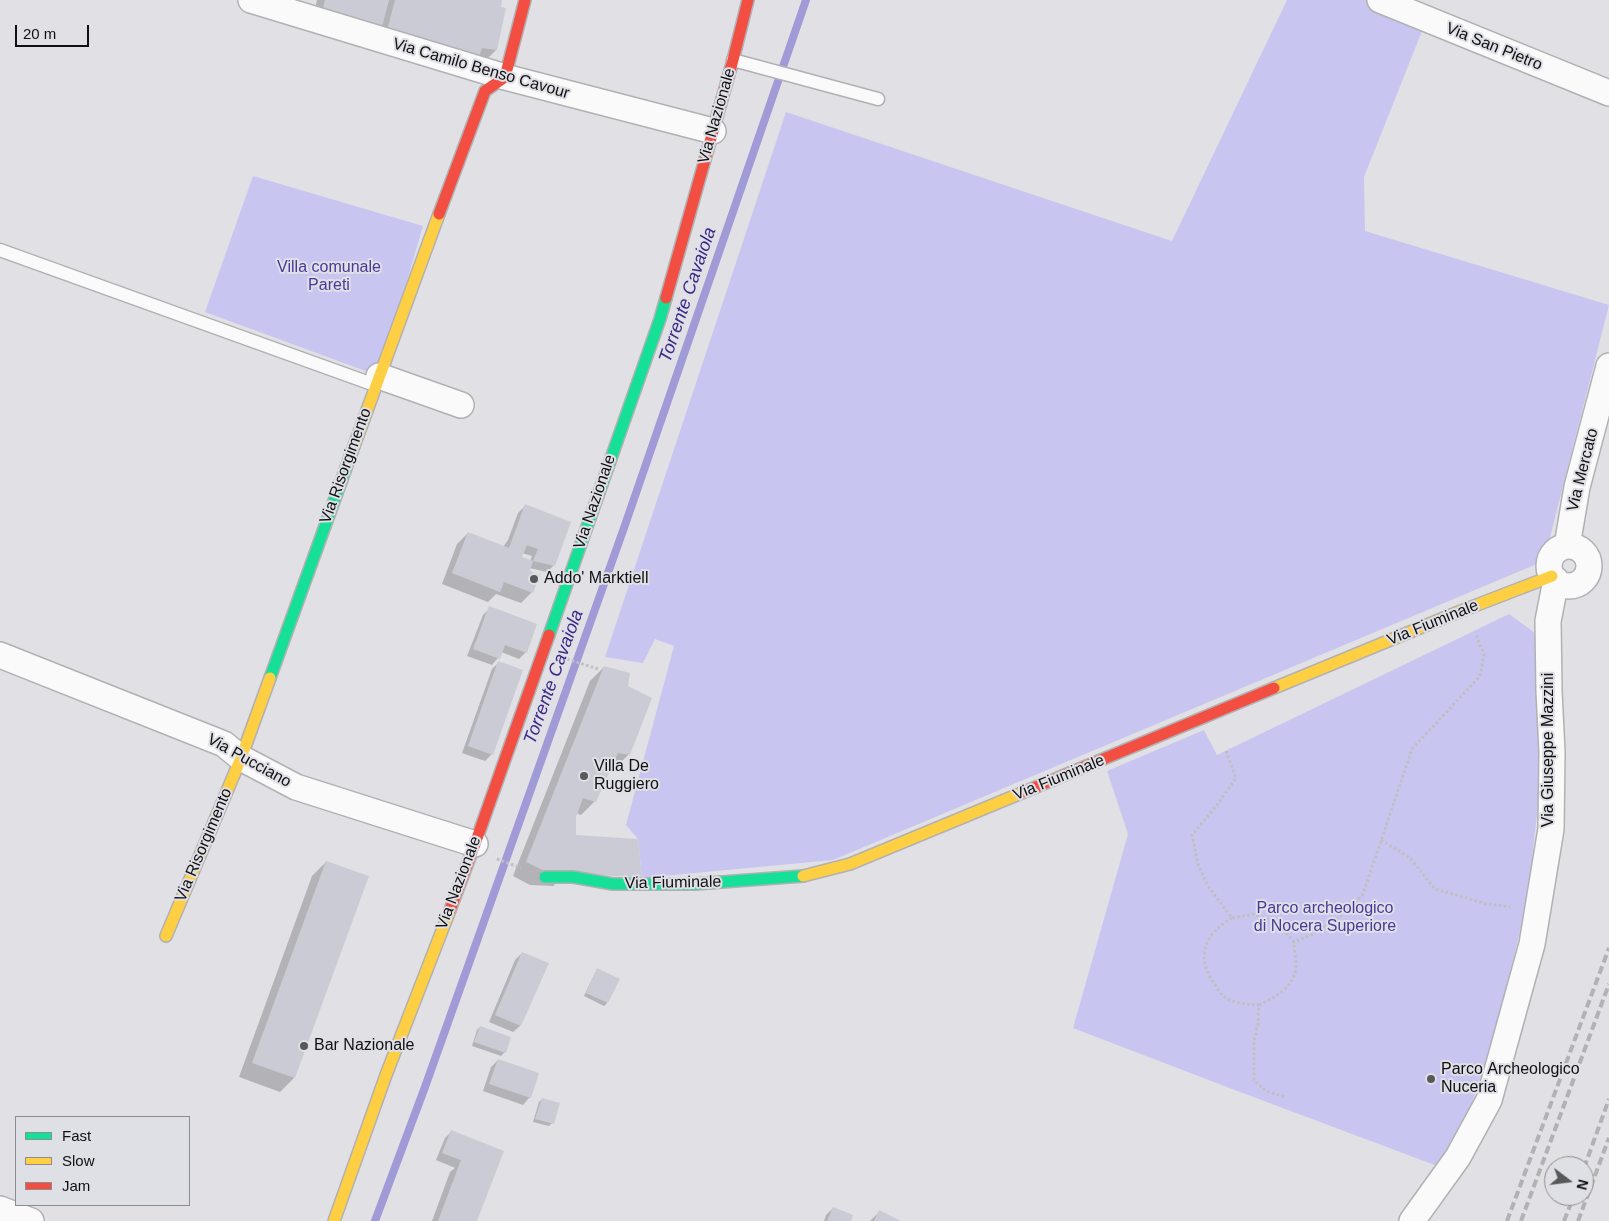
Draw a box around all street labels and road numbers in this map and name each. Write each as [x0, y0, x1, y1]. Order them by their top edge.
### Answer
street label: Via San Pietro [1443, 19, 1545, 75]
street label: Via Camilo Benso Cavour [390, 35, 572, 103]
street label: Via Nazionale [694, 66, 740, 166]
street label: Via Risorgimento [316, 406, 376, 526]
street label: Via Mercato [1563, 426, 1603, 514]
street label: Via Nazionale [570, 452, 620, 552]
street label: Via Fiuminale [1385, 596, 1481, 650]
street label: Via Giuseppe Mazzini [1539, 673, 1559, 827]
street label: Via Pucciano [204, 730, 294, 792]
street label: Via Fiuminale [1011, 751, 1107, 805]
street label: Via Risorgimento [171, 785, 237, 905]
street label: Via Nazionale [432, 834, 486, 932]
street label: Via Fiuminale [625, 873, 721, 893]

